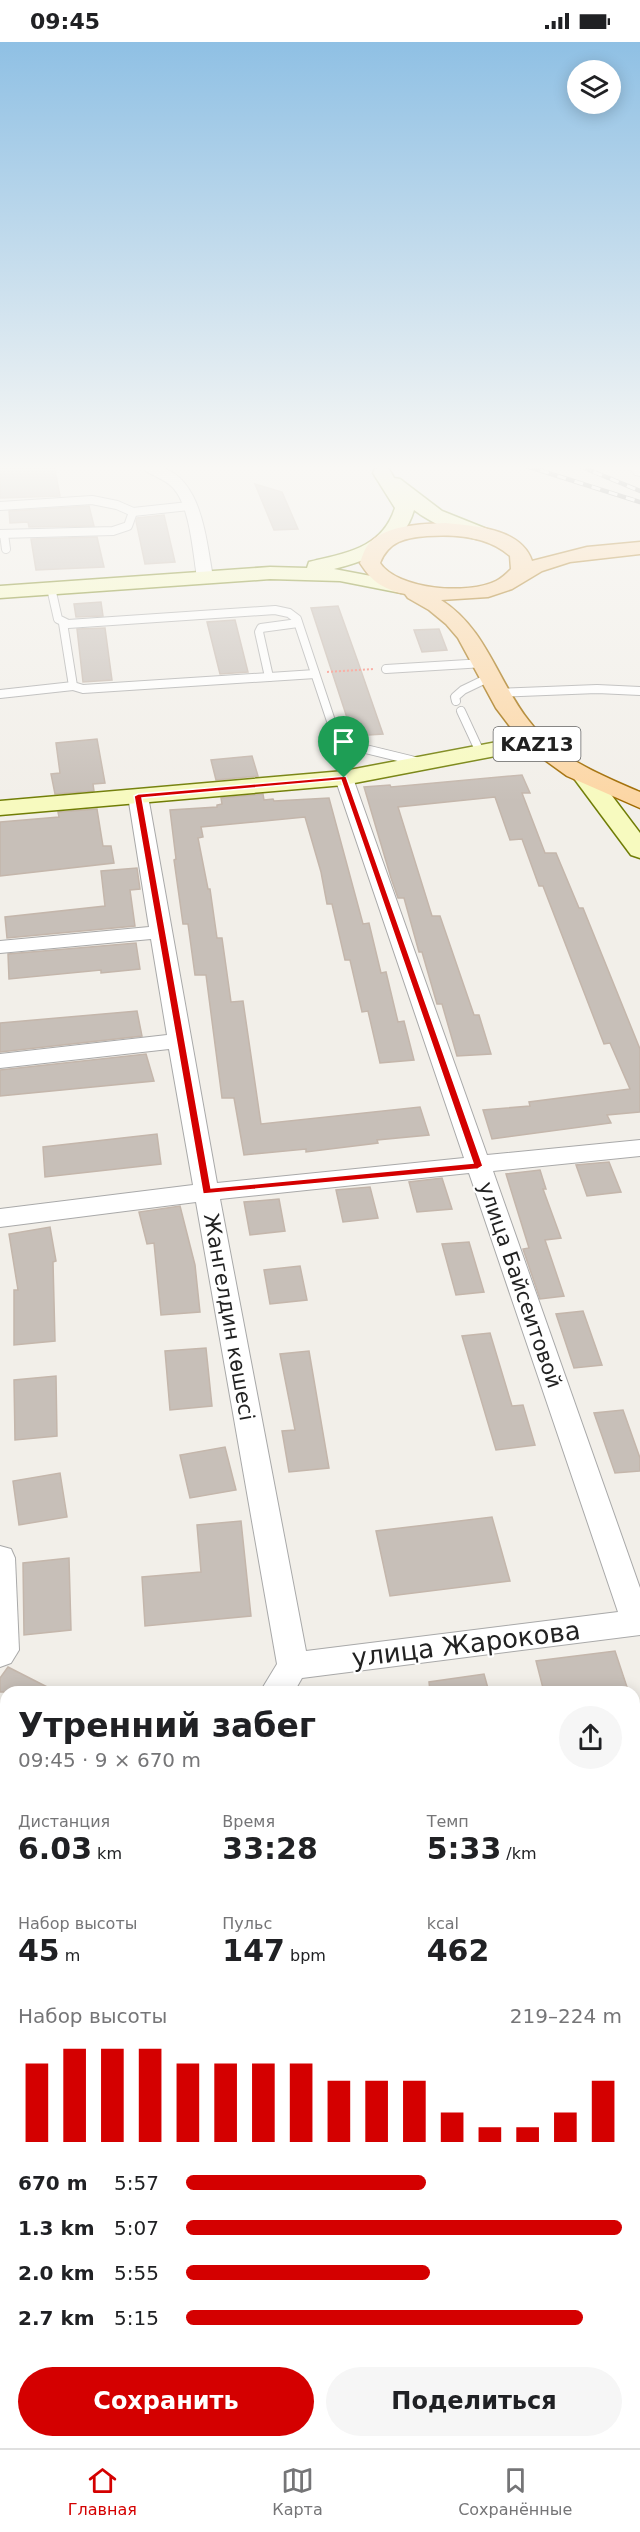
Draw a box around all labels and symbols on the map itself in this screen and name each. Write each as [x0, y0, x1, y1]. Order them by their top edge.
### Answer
pin [318, 716, 369, 778]
road number: KAZ13 [494, 727, 580, 761]
street label: улица Байсеитовой [473, 1179, 567, 1391]
street label: Жангелдин көшесі [199, 1211, 259, 1423]
street label: улица Жарокова [350, 1615, 582, 1673]

